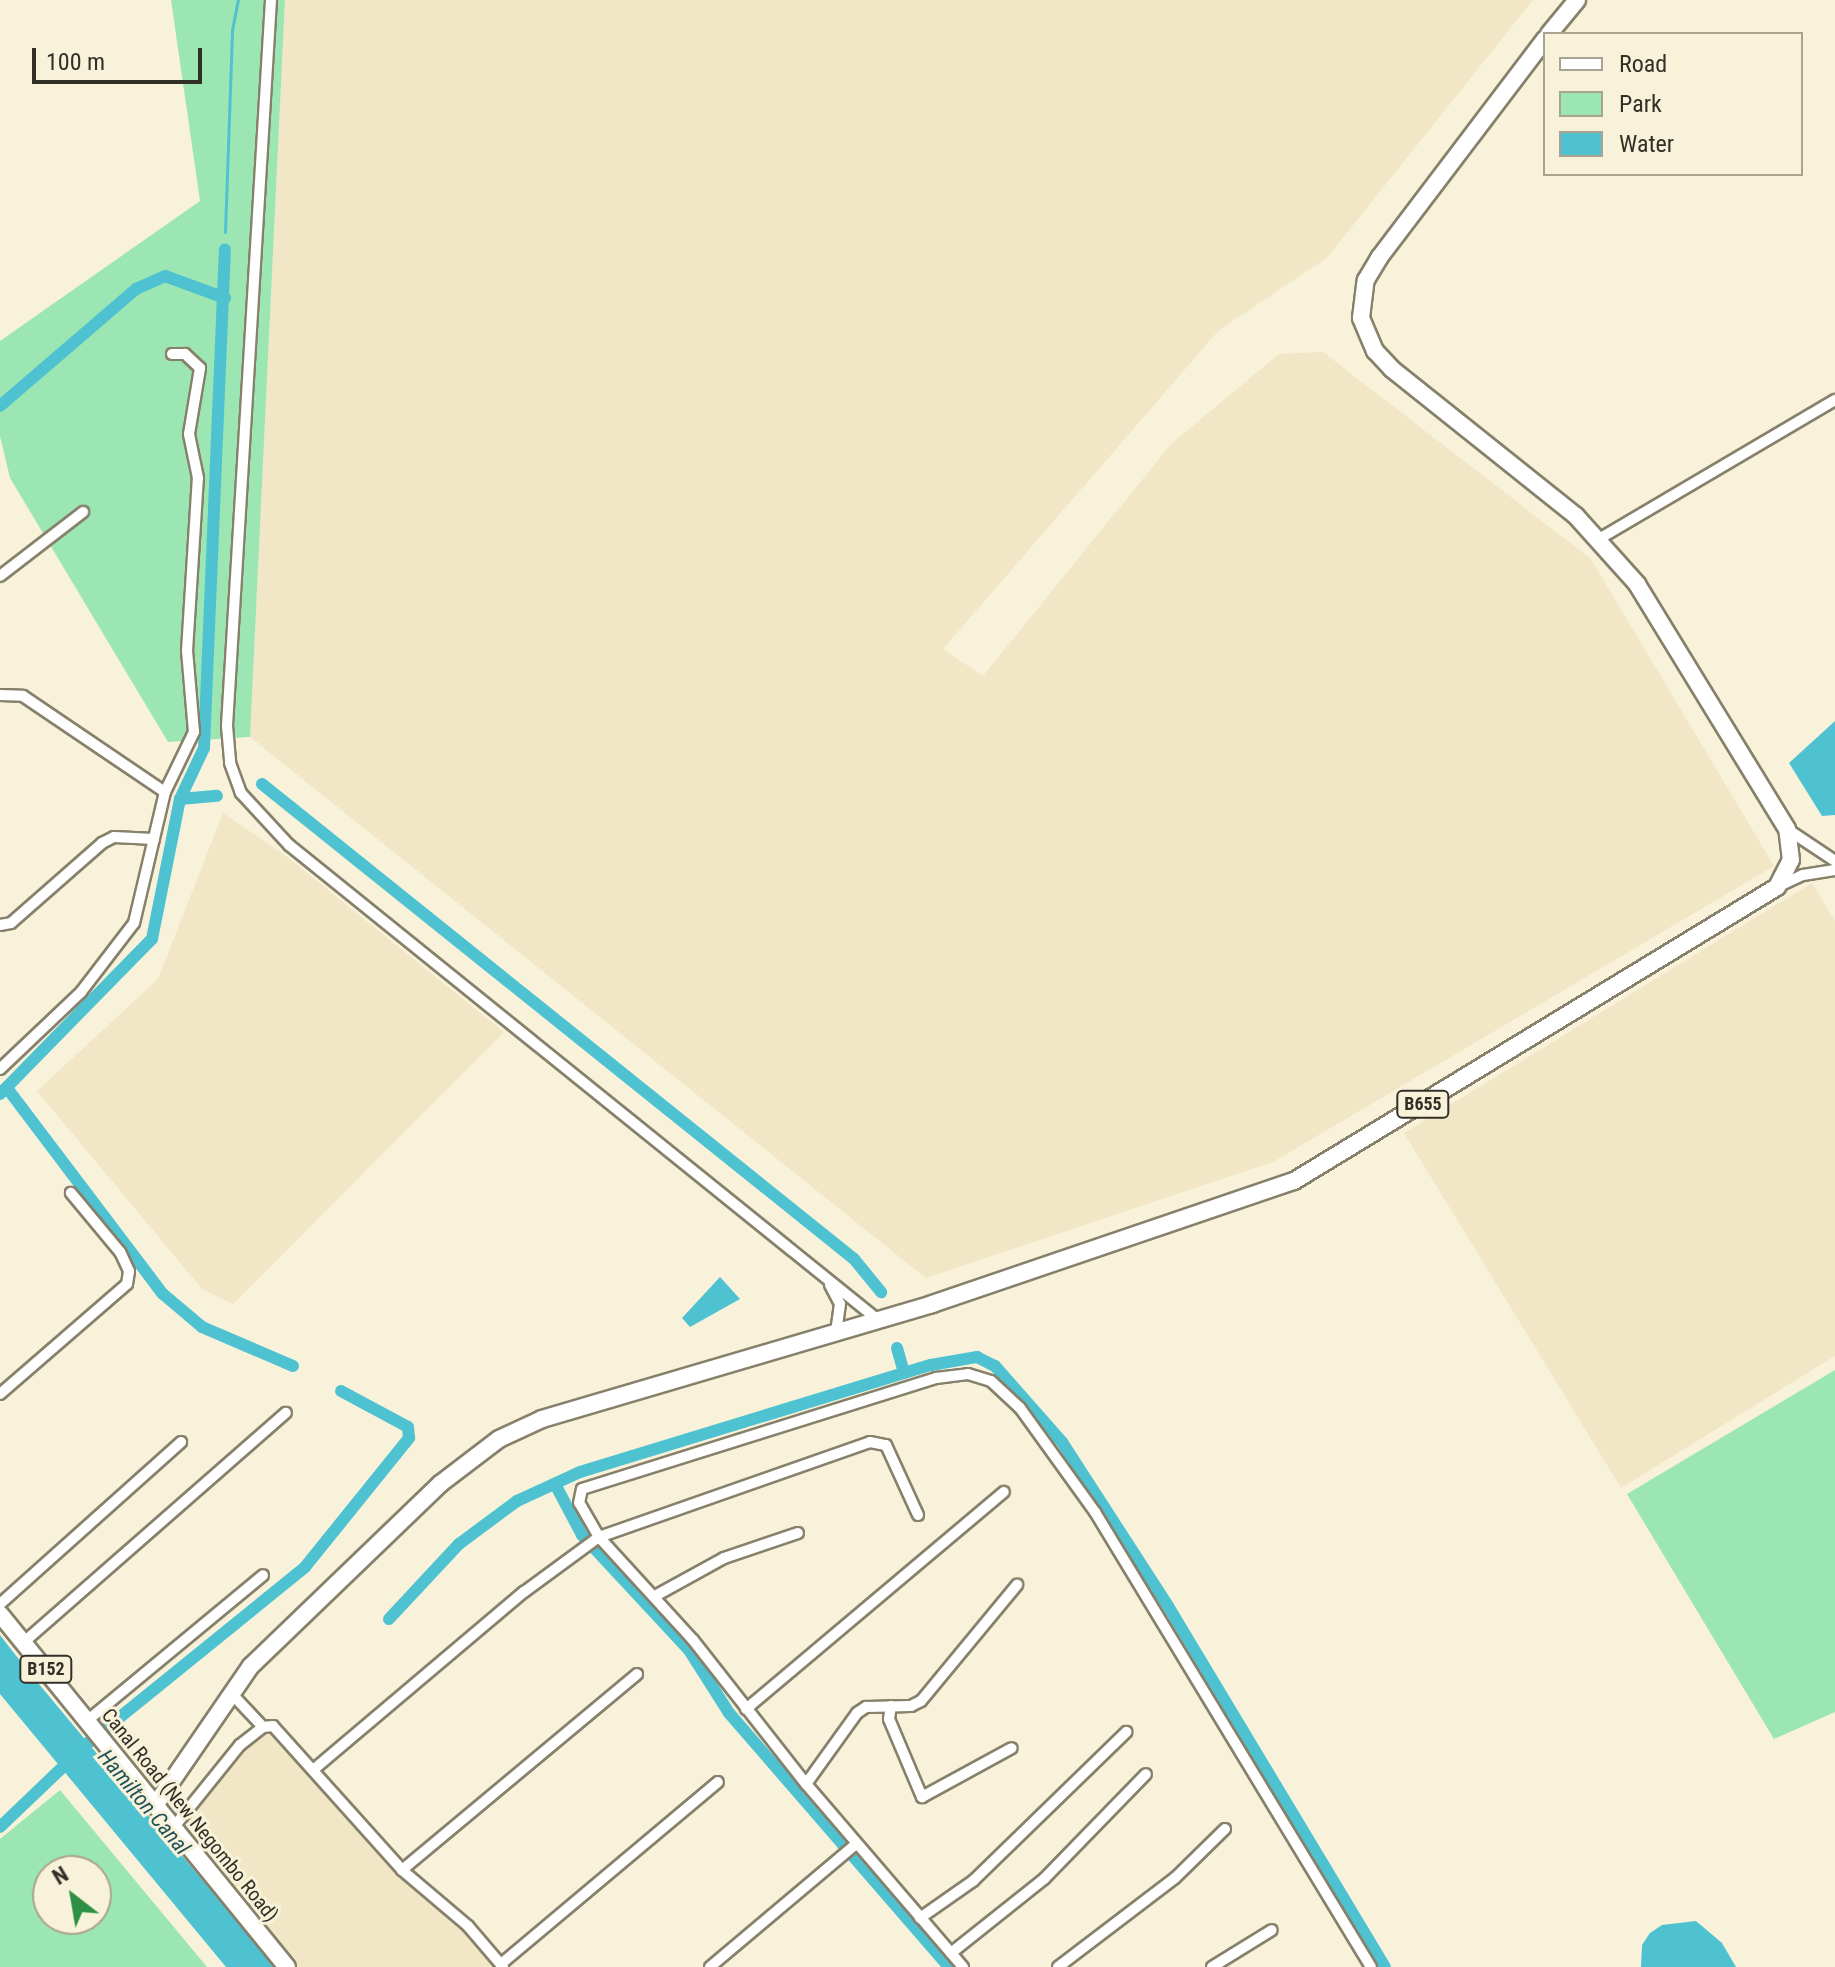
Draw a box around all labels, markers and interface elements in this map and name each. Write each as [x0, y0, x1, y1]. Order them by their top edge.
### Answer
scale bar [36, 32, 206, 82]
legend [1543, 32, 1803, 176]
text: 100 m [46, 48, 105, 76]
text: Road [1619, 50, 1667, 78]
text: Park [1619, 90, 1662, 118]
text: Water [1619, 130, 1674, 158]
road number: B655 [1395, 1090, 1451, 1118]
road number: B152 [18, 1655, 74, 1683]
street label: Canal Road (New Negombo Road) [97, 1704, 283, 1926]
water label: Hamilton Canal [92, 1744, 196, 1860]
north arrow [32, 1855, 112, 1935]
text: N [48, 1862, 73, 1890]

